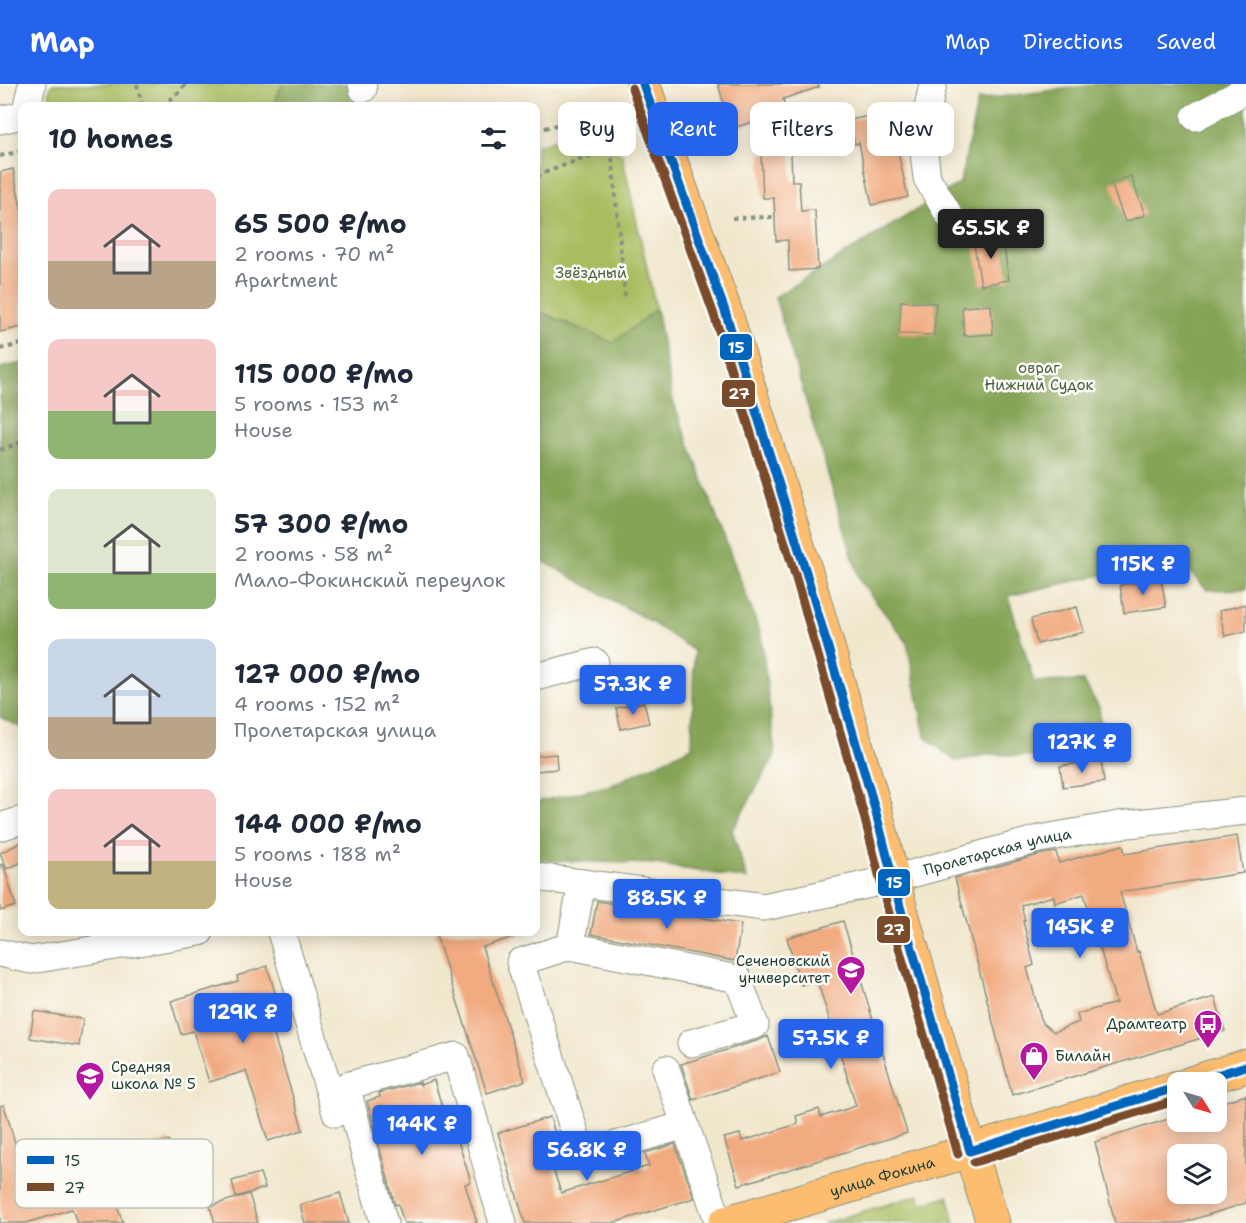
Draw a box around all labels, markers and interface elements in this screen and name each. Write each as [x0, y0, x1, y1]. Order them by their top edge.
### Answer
text: Map [30, 23, 95, 61]
text: Map [945, 28, 990, 56]
text: Directions [1023, 28, 1123, 56]
text: Saved [1156, 28, 1216, 56]
chip: Buy [558, 102, 636, 156]
chip: Rent [648, 102, 738, 156]
chip: Filters [750, 102, 855, 156]
chip: New [867, 102, 954, 156]
text: 10 homes [48, 121, 173, 156]
icon: filters [477, 122, 510, 155]
text: 65 500 ₽/mo [234, 206, 407, 241]
pin: 65.5K ₽ [936, 209, 1046, 260]
icon: home [96, 213, 168, 285]
text: 65.5K ₽ [952, 215, 1030, 241]
text: 2 rooms · 70 m² [234, 241, 395, 267]
park label: Звёздный [555, 263, 627, 283]
text: Apartment [234, 267, 338, 293]
line badge: 15 [719, 333, 753, 361]
text: 15 [727, 337, 745, 358]
text: 115 000 ₽/mo [234, 356, 414, 391]
park label: овраг Нижний Судок [985, 358, 1093, 395]
icon: home [96, 363, 168, 435]
line badge: 27 [721, 379, 756, 408]
text: 27 [728, 383, 750, 404]
text: 5 rooms · 153 m² [234, 391, 399, 417]
text: House [234, 417, 293, 443]
text: 57 300 ₽/mo [234, 506, 408, 541]
icon: home [96, 513, 168, 585]
text: 2 rooms · 58 m² [234, 541, 393, 567]
pin: 115K ₽ [1094, 545, 1192, 596]
text: 115K ₽ [1111, 551, 1175, 577]
text: Мало-Фокинский переулок [234, 567, 505, 593]
text: 127 000 ₽/mo [234, 656, 421, 691]
icon: home [96, 663, 168, 735]
pin: 57.3K ₽ [578, 665, 688, 716]
text: 57.3K ₽ [594, 671, 672, 697]
text: 4 rooms · 152 m² [234, 691, 400, 717]
text: Пролетарская улица [234, 717, 436, 743]
pin: 127K ₽ [1033, 723, 1131, 774]
text: 127K ₽ [1047, 729, 1117, 755]
text: 144 000 ₽/mo [234, 806, 422, 841]
icon: home [96, 813, 168, 885]
street label: Пролетарская улица [921, 823, 1073, 880]
text: 5 rooms · 188 m² [234, 841, 401, 867]
text: House [234, 867, 293, 893]
line badge: 15 [877, 868, 911, 897]
text: 15 [885, 872, 903, 893]
pin: 88.5K ₽ [612, 879, 722, 930]
text: 88.5K ₽ [627, 885, 707, 911]
pin: 145K ₽ [1031, 908, 1129, 959]
text: 145K ₽ [1045, 914, 1115, 940]
line badge: 27 [876, 915, 911, 944]
text: 27 [883, 919, 905, 940]
place label: Сеченовский университет [736, 951, 830, 988]
school or university icon: Сеченовский университет [835, 954, 867, 996]
pin: 129K ₽ [194, 993, 292, 1044]
text: 129K ₽ [208, 999, 278, 1025]
bus stop icon: Драмтеатр [1192, 1008, 1224, 1050]
place label: Драмтеатр [1106, 1014, 1187, 1034]
pin: 57.5K ₽ [776, 1019, 886, 1070]
text: 57.5K ₽ [792, 1025, 870, 1051]
shop icon: Билайн [1018, 1040, 1050, 1082]
place label: Билайн [1055, 1046, 1111, 1066]
place label: Средняя школа № 5 [111, 1057, 196, 1094]
school or university icon: Средняя школа № 5 [74, 1060, 106, 1102]
north arrow [1167, 1072, 1227, 1132]
map controls [1167, 1072, 1227, 1204]
pin: 144K ₽ [373, 1105, 471, 1156]
text: 144K ₽ [386, 1111, 458, 1137]
pin: 56.8K ₽ [532, 1131, 642, 1182]
text: 56.8K ₽ [547, 1137, 627, 1163]
legend [15, 1139, 213, 1208]
button: layers [1167, 1144, 1227, 1204]
text: 15 [64, 1150, 80, 1171]
street label: улица Фокина [828, 1152, 938, 1202]
text: 27 [64, 1177, 85, 1198]

